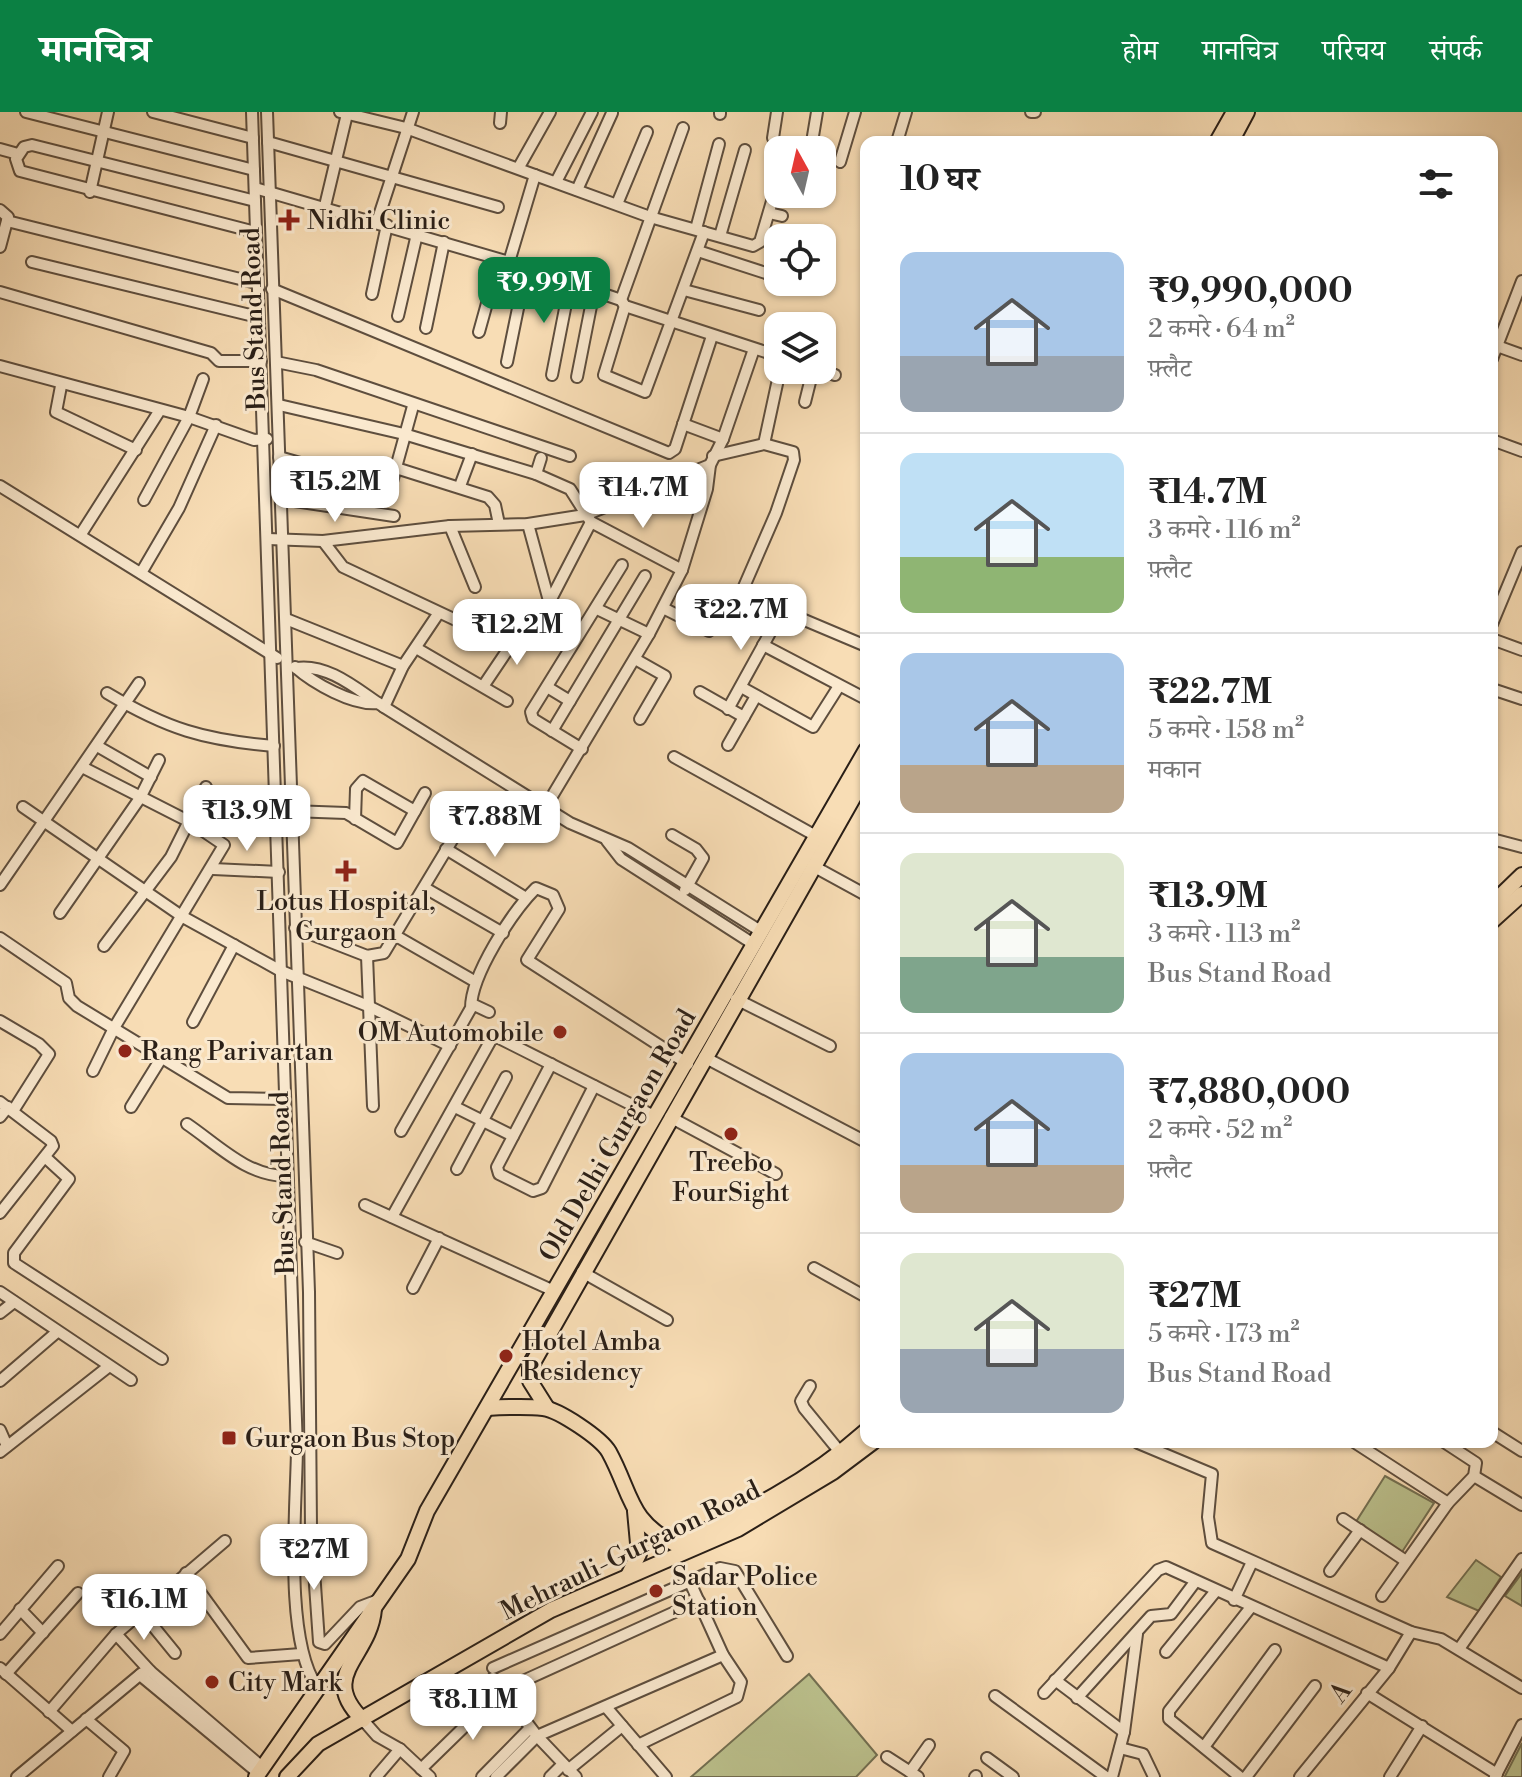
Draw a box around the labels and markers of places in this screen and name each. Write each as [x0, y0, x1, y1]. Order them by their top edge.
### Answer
place label: Nidhi Clinic [307, 205, 450, 237]
marker: Nidhi Clinic [278, 209, 300, 231]
pin: ₹9.99M [479, 257, 609, 325]
pin: ₹15.2M [270, 456, 400, 524]
pin: ₹14.7M [578, 462, 708, 530]
pin: ₹22.7M [676, 584, 806, 652]
pin: ₹12.2M [452, 599, 582, 667]
pin: ₹13.9M [182, 785, 312, 853]
pin: ₹7.88M [430, 791, 560, 859]
marker: Lotus Hospital, Gurgaon [335, 860, 357, 882]
place label: Lotus Hospital, Gurgaon [256, 886, 436, 948]
place label: OM Automobile [358, 1017, 544, 1049]
marker: OM Automobile [551, 1023, 569, 1041]
place label: Rang Parivartan [141, 1036, 333, 1068]
marker: Rang Parivartan [116, 1042, 134, 1060]
marker: Treebo FourSight [722, 1125, 740, 1143]
place label: Treebo FourSight [672, 1147, 790, 1209]
place label: Hotel Amba Residency [522, 1326, 662, 1388]
marker: Hotel Amba Residency [497, 1347, 515, 1365]
place label: Gurgaon Bus Stop [245, 1423, 455, 1455]
marker: Gurgaon Bus Stop [220, 1429, 238, 1447]
pin: ₹27M [267, 1524, 361, 1592]
place label: Sadar Police Station [672, 1561, 818, 1623]
pin: ₹16.1M [79, 1574, 209, 1642]
marker: Sadar Police Station [647, 1582, 665, 1600]
place label: City Mark [228, 1667, 343, 1699]
marker: City Mark [203, 1673, 221, 1691]
pin: ₹8.11M [408, 1674, 538, 1742]

